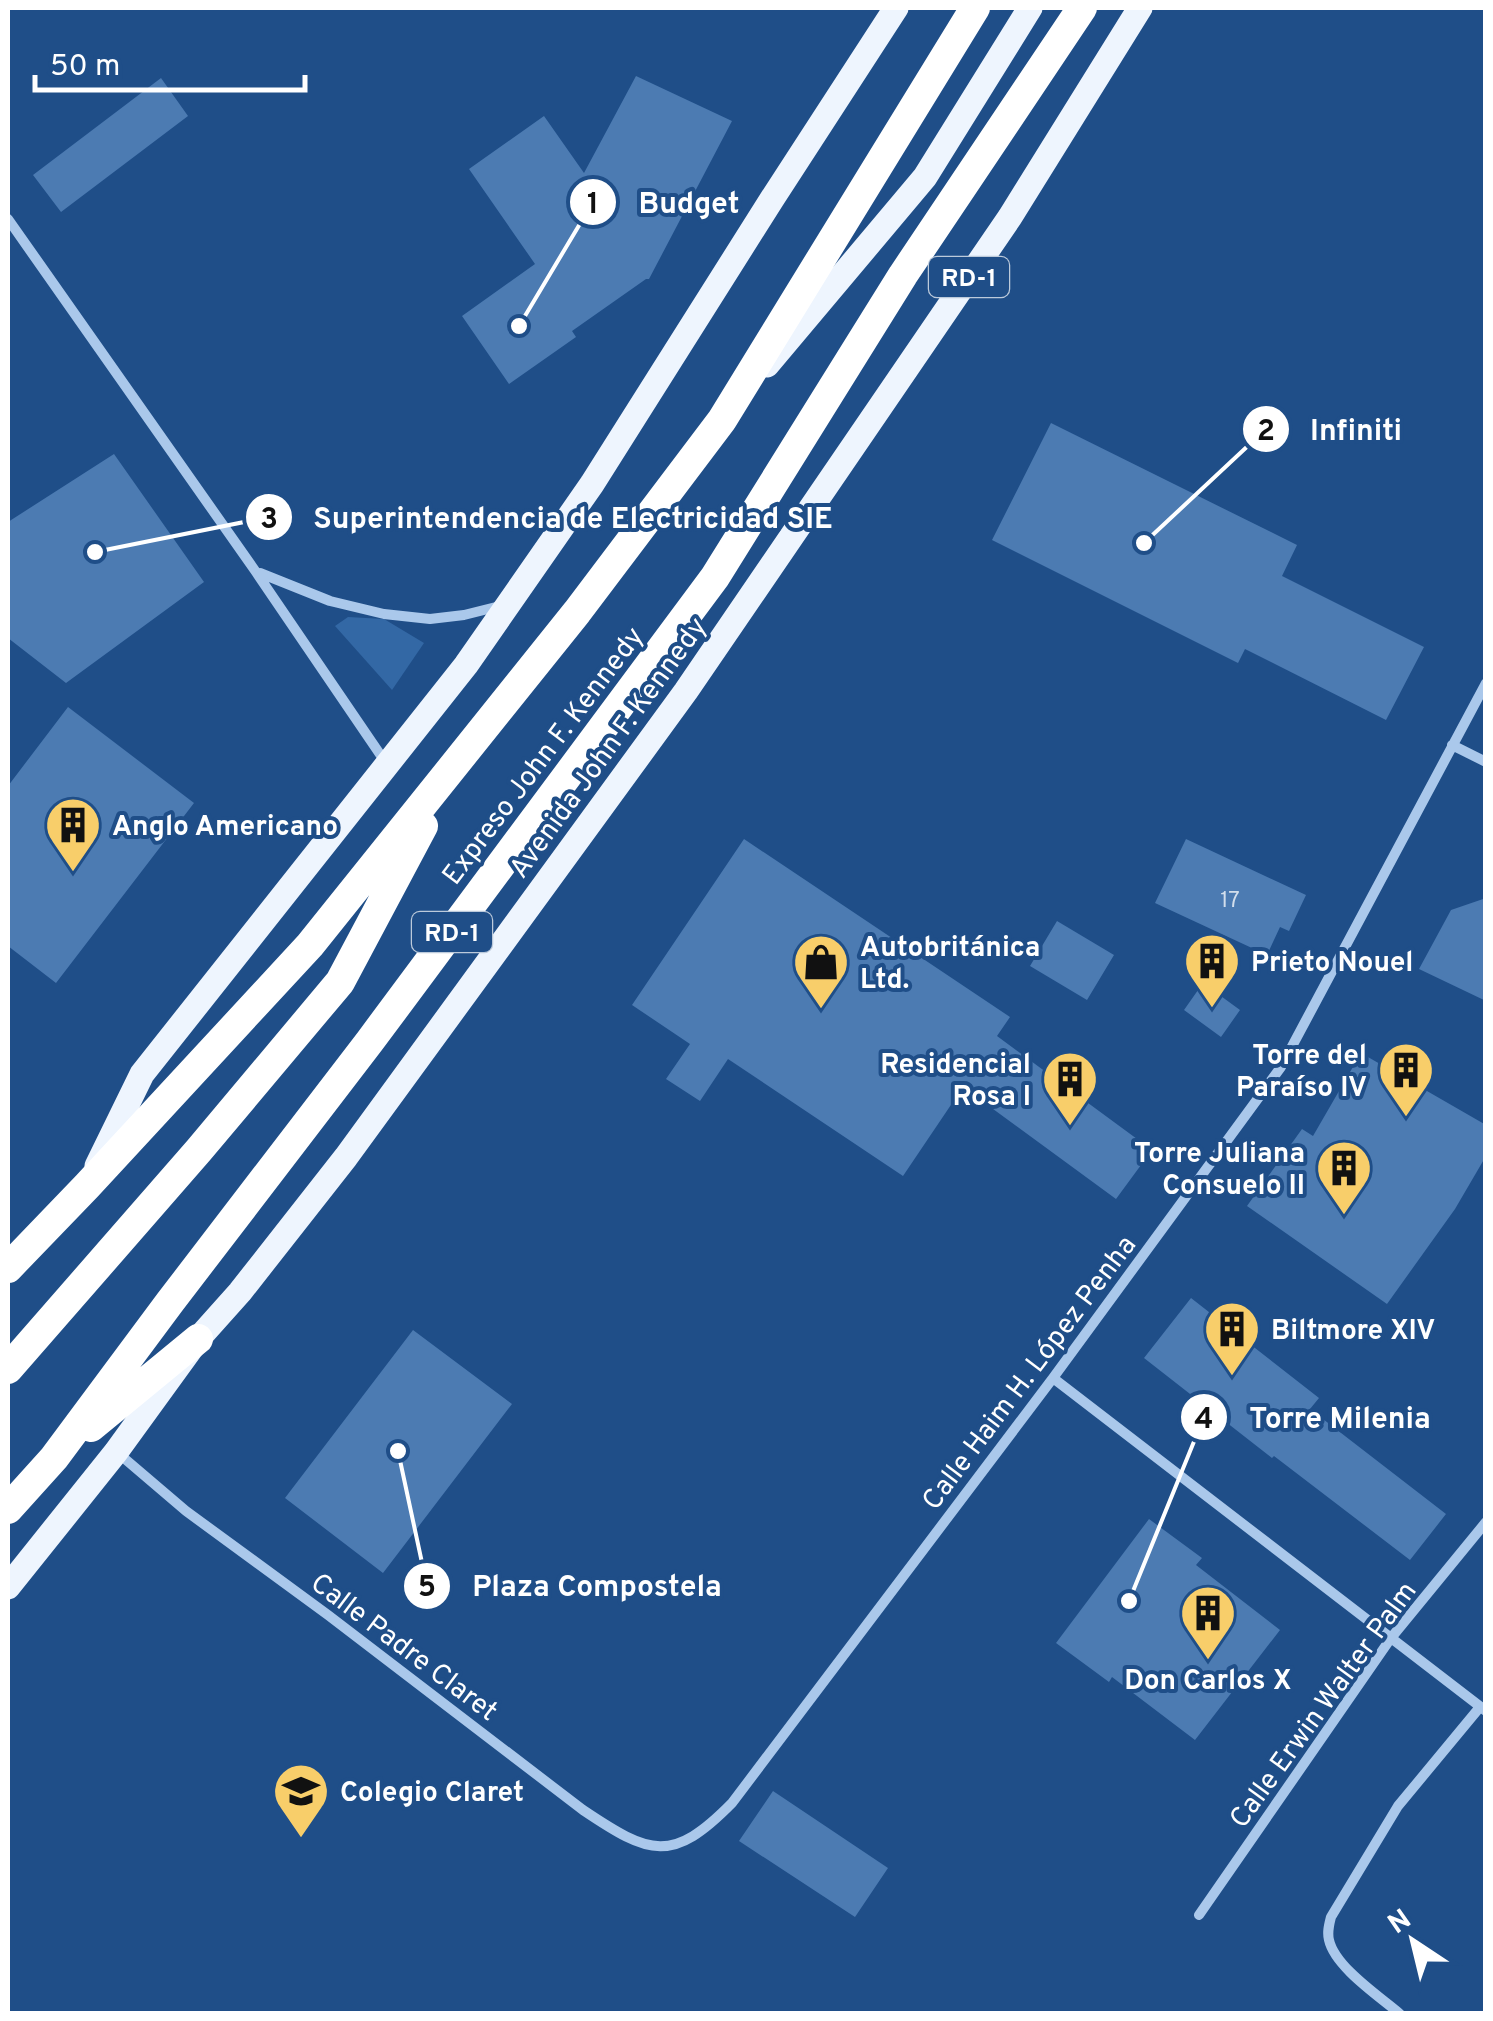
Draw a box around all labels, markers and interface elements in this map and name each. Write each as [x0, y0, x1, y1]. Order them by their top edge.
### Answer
scale bar [35, 30, 305, 92]
text: 50 m [50, 49, 120, 86]
callout: Budget [568, 172, 759, 232]
text: 1 [587, 187, 599, 224]
text: Budget [639, 187, 739, 224]
road number: RD-1 [929, 257, 1009, 297]
callout: Infiniti [1241, 399, 1422, 459]
text: 2 [1257, 414, 1275, 451]
text: Infiniti [1310, 414, 1402, 451]
callout: Superintendencia de Electricidad SIE [244, 487, 853, 547]
text: 3 [260, 502, 278, 539]
text: Superintendencia de Electricidad SIE [313, 502, 833, 539]
street label: Avenida John F. Kennedy [503, 611, 716, 886]
street label: Expreso John F. Kennedy [435, 621, 653, 893]
building icon: Anglo Americano [43, 795, 103, 874]
place label: Anglo Americano [112, 810, 338, 846]
house number: 17 [1220, 888, 1240, 915]
road number: RD-1 [412, 912, 492, 952]
place label: Autobritánica Ltd. [860, 931, 1040, 999]
building icon: Prieto Nouel [1182, 931, 1242, 1010]
shop icon: Autobritánica Ltd. [791, 932, 851, 1011]
place label: Prieto Nouel [1251, 946, 1414, 982]
place label: Torre del Paraíso IV [1236, 1039, 1367, 1107]
building icon: Torre del Paraíso IV [1376, 1040, 1436, 1119]
place label: Residencial Rosa I [880, 1048, 1031, 1116]
building icon: Residencial Rosa I [1040, 1049, 1100, 1128]
place label: Torre Juliana Consuelo II [1134, 1137, 1305, 1205]
building icon: Torre Juliana Consuelo II [1314, 1138, 1374, 1217]
street label: Calle Haim H. López Penha [915, 1229, 1146, 1518]
building icon: Biltmore XIV [1202, 1299, 1262, 1378]
place label: Biltmore XIV [1271, 1314, 1435, 1350]
callout: Torre Milenia [1179, 1387, 1451, 1447]
text: 4 [1194, 1402, 1214, 1439]
text: Torre Milenia [1249, 1402, 1431, 1439]
callout: Plaza Compostela [402, 1556, 742, 1616]
street label: Calle Padre Claret [302, 1566, 504, 1730]
text: 5 [418, 1570, 436, 1607]
text: Plaza Compostela [472, 1570, 722, 1607]
street label: Calle Erwin Walter Palm [1223, 1575, 1426, 1836]
building icon: Don Carlos X [1178, 1583, 1238, 1662]
place label: Don Carlos X [1124, 1664, 1292, 1700]
school or university icon: Colegio Claret [271, 1761, 331, 1840]
place label: Colegio Claret [340, 1776, 524, 1812]
north arrow [1363, 1891, 1463, 1991]
text: N [1382, 1902, 1419, 1943]

